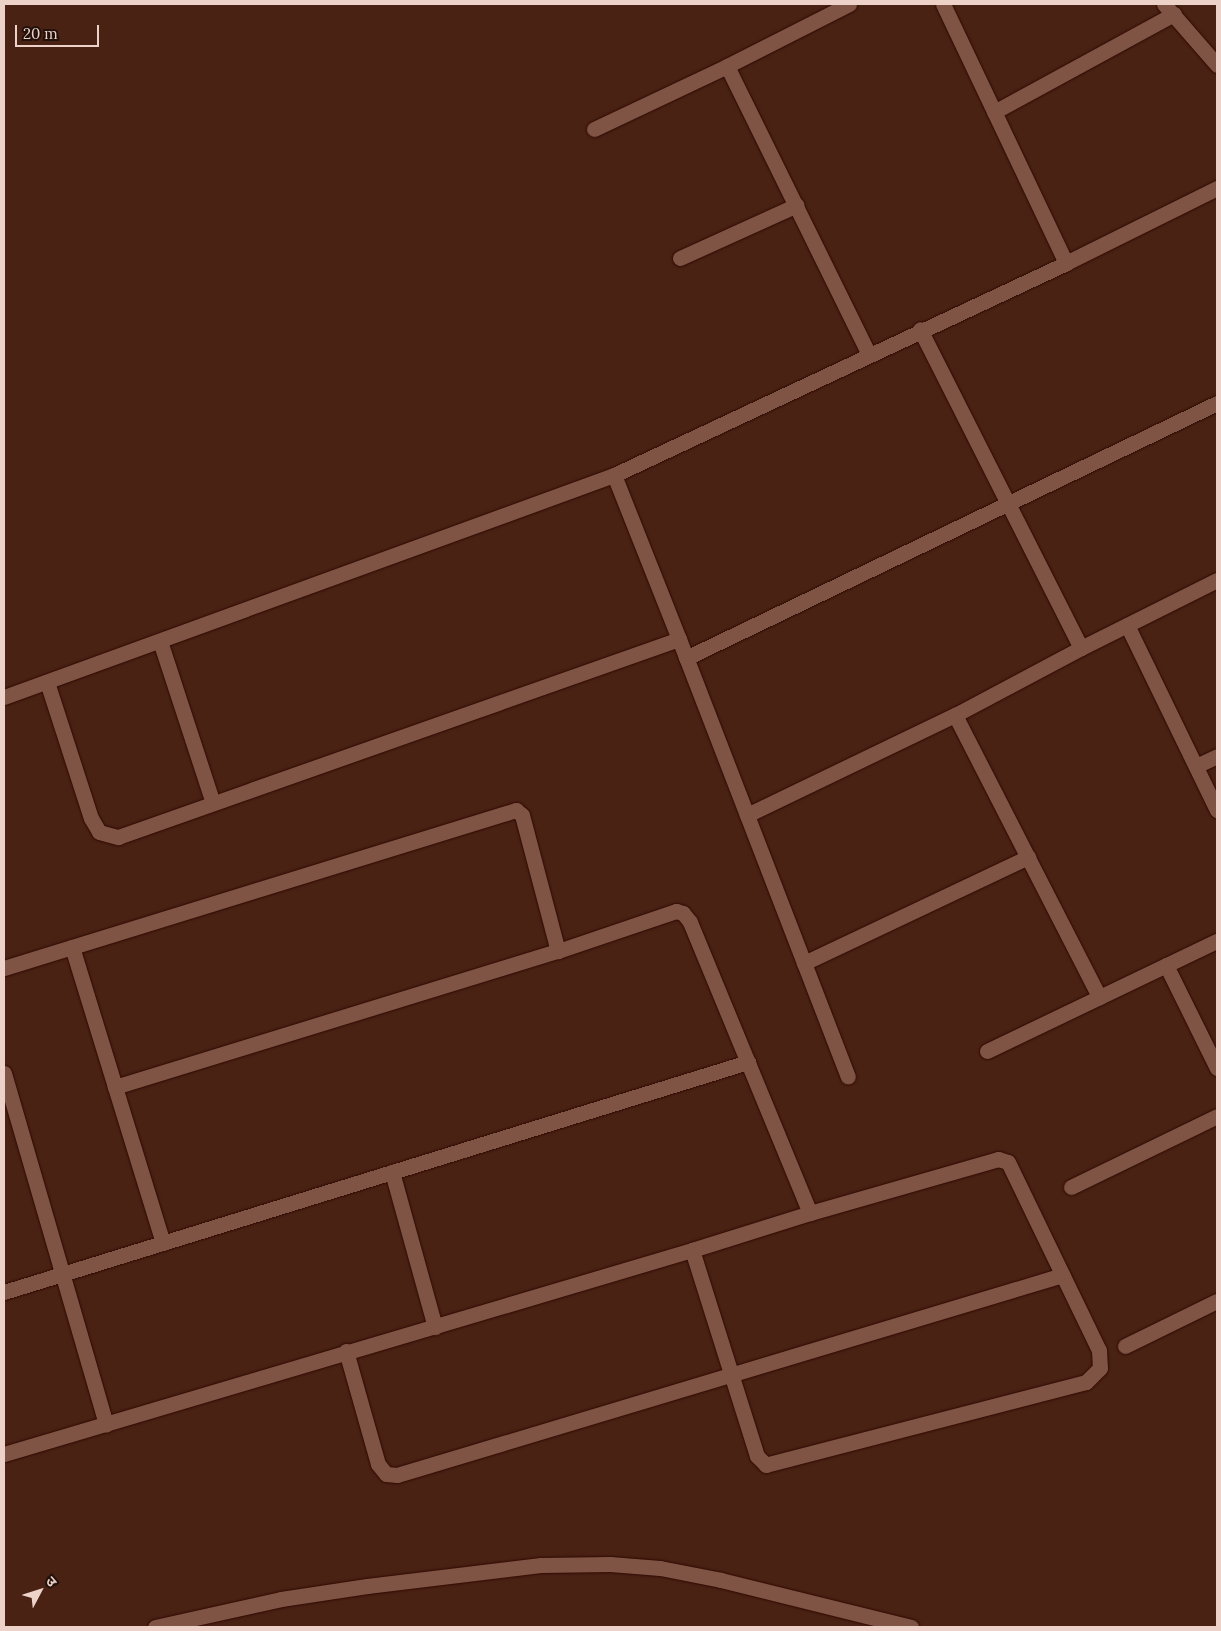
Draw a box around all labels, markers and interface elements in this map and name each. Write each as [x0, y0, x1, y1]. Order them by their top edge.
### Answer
scale bar [18, 15, 101, 47]
text: 20 m [23, 24, 58, 43]
north arrow [15, 1566, 65, 1616]
text: उ [42, 1572, 61, 1590]

